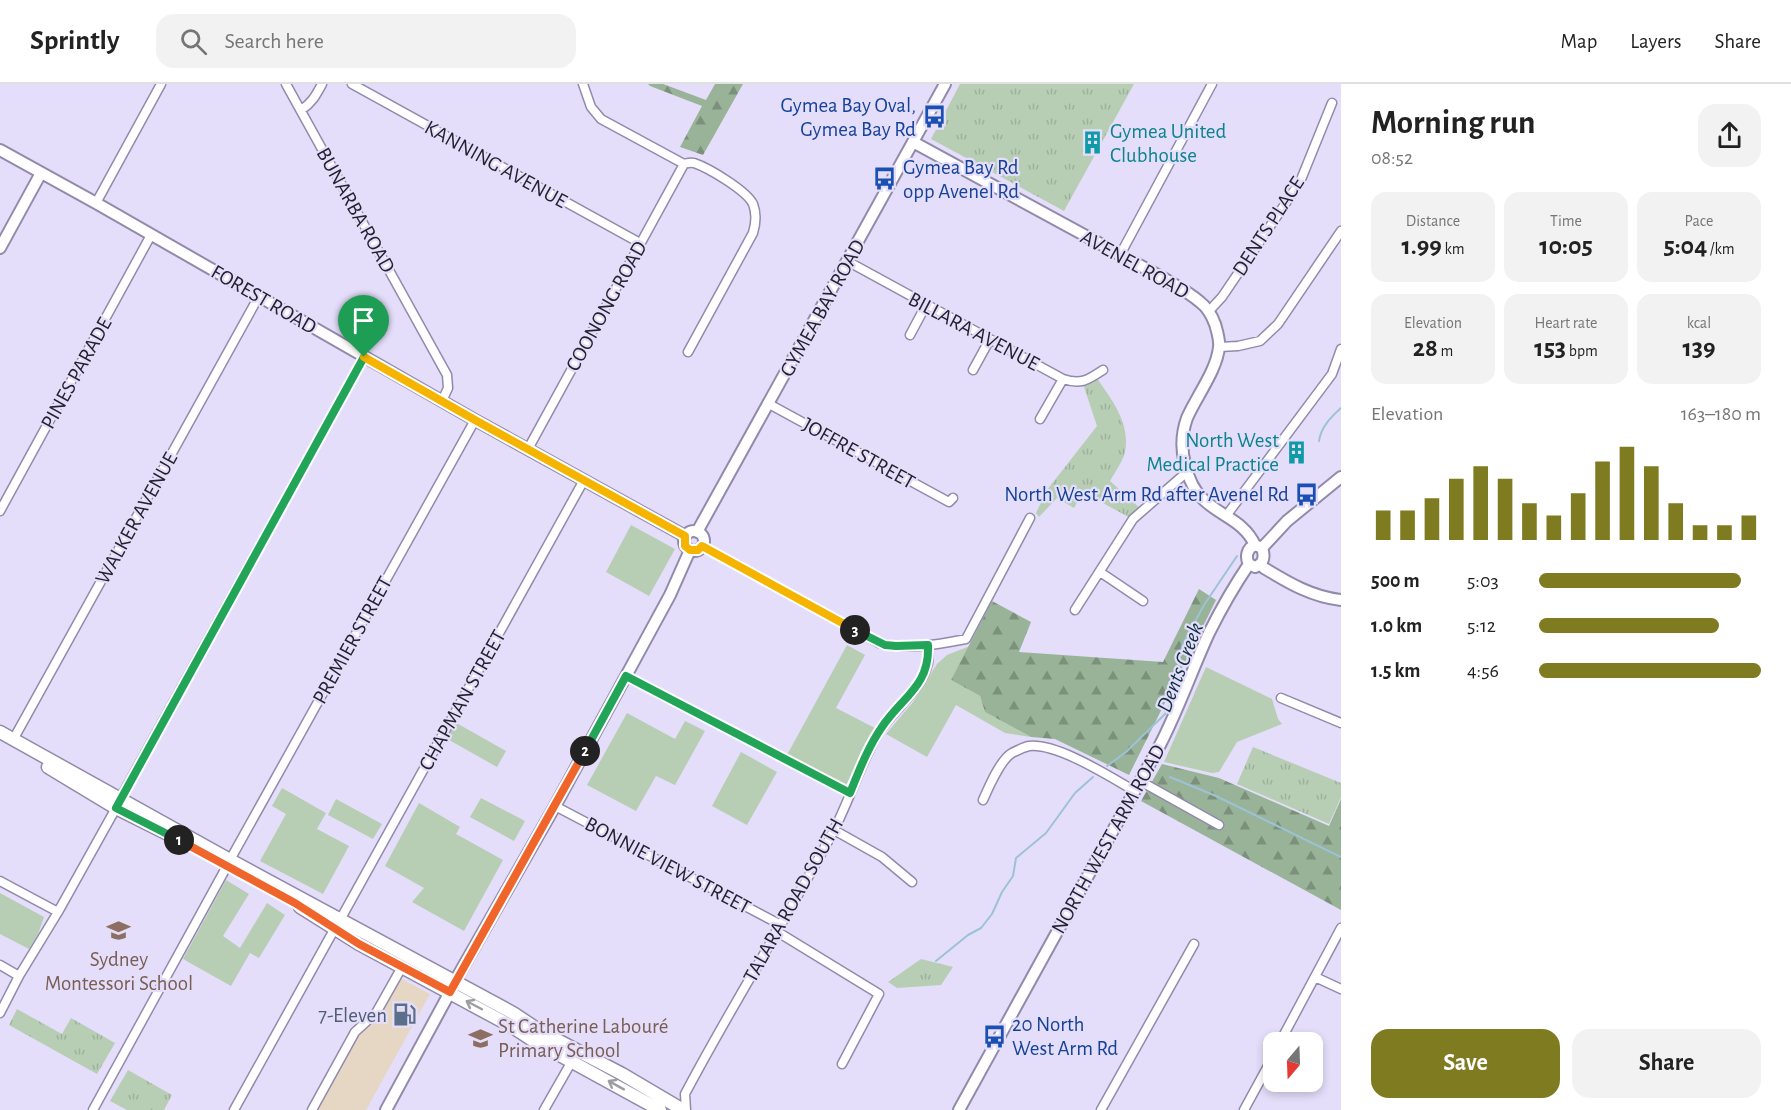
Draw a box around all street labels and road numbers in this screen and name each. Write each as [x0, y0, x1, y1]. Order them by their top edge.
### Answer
street label: KANNING AVENUE [421, 117, 570, 212]
street label: BUNARBA ROAD [313, 144, 399, 276]
street label: DENTS PLACE [1229, 173, 1308, 280]
street label: AVENEL ROAD [1077, 226, 1193, 303]
street label: GYMEA BAY ROAD [776, 236, 869, 380]
street label: COONONG ROAD [562, 238, 651, 375]
street label: FOREST ROAD [208, 261, 320, 338]
street label: BILLARA AVENUE [905, 288, 1043, 375]
street label: PINES PARADE [37, 314, 116, 433]
street label: JOFFRE STREET [799, 414, 919, 493]
street label: WALKER AVENUE [92, 449, 181, 588]
street label: PREMIER STREET [309, 573, 396, 708]
street label: CHAPMAN STREET [415, 627, 510, 774]
street label: NORTH WEST ARM ROAD [1048, 741, 1169, 937]
street label: BONNIE VIEW STREET [581, 813, 754, 918]
street label: TALARA ROAD SOUTH [740, 815, 847, 986]

